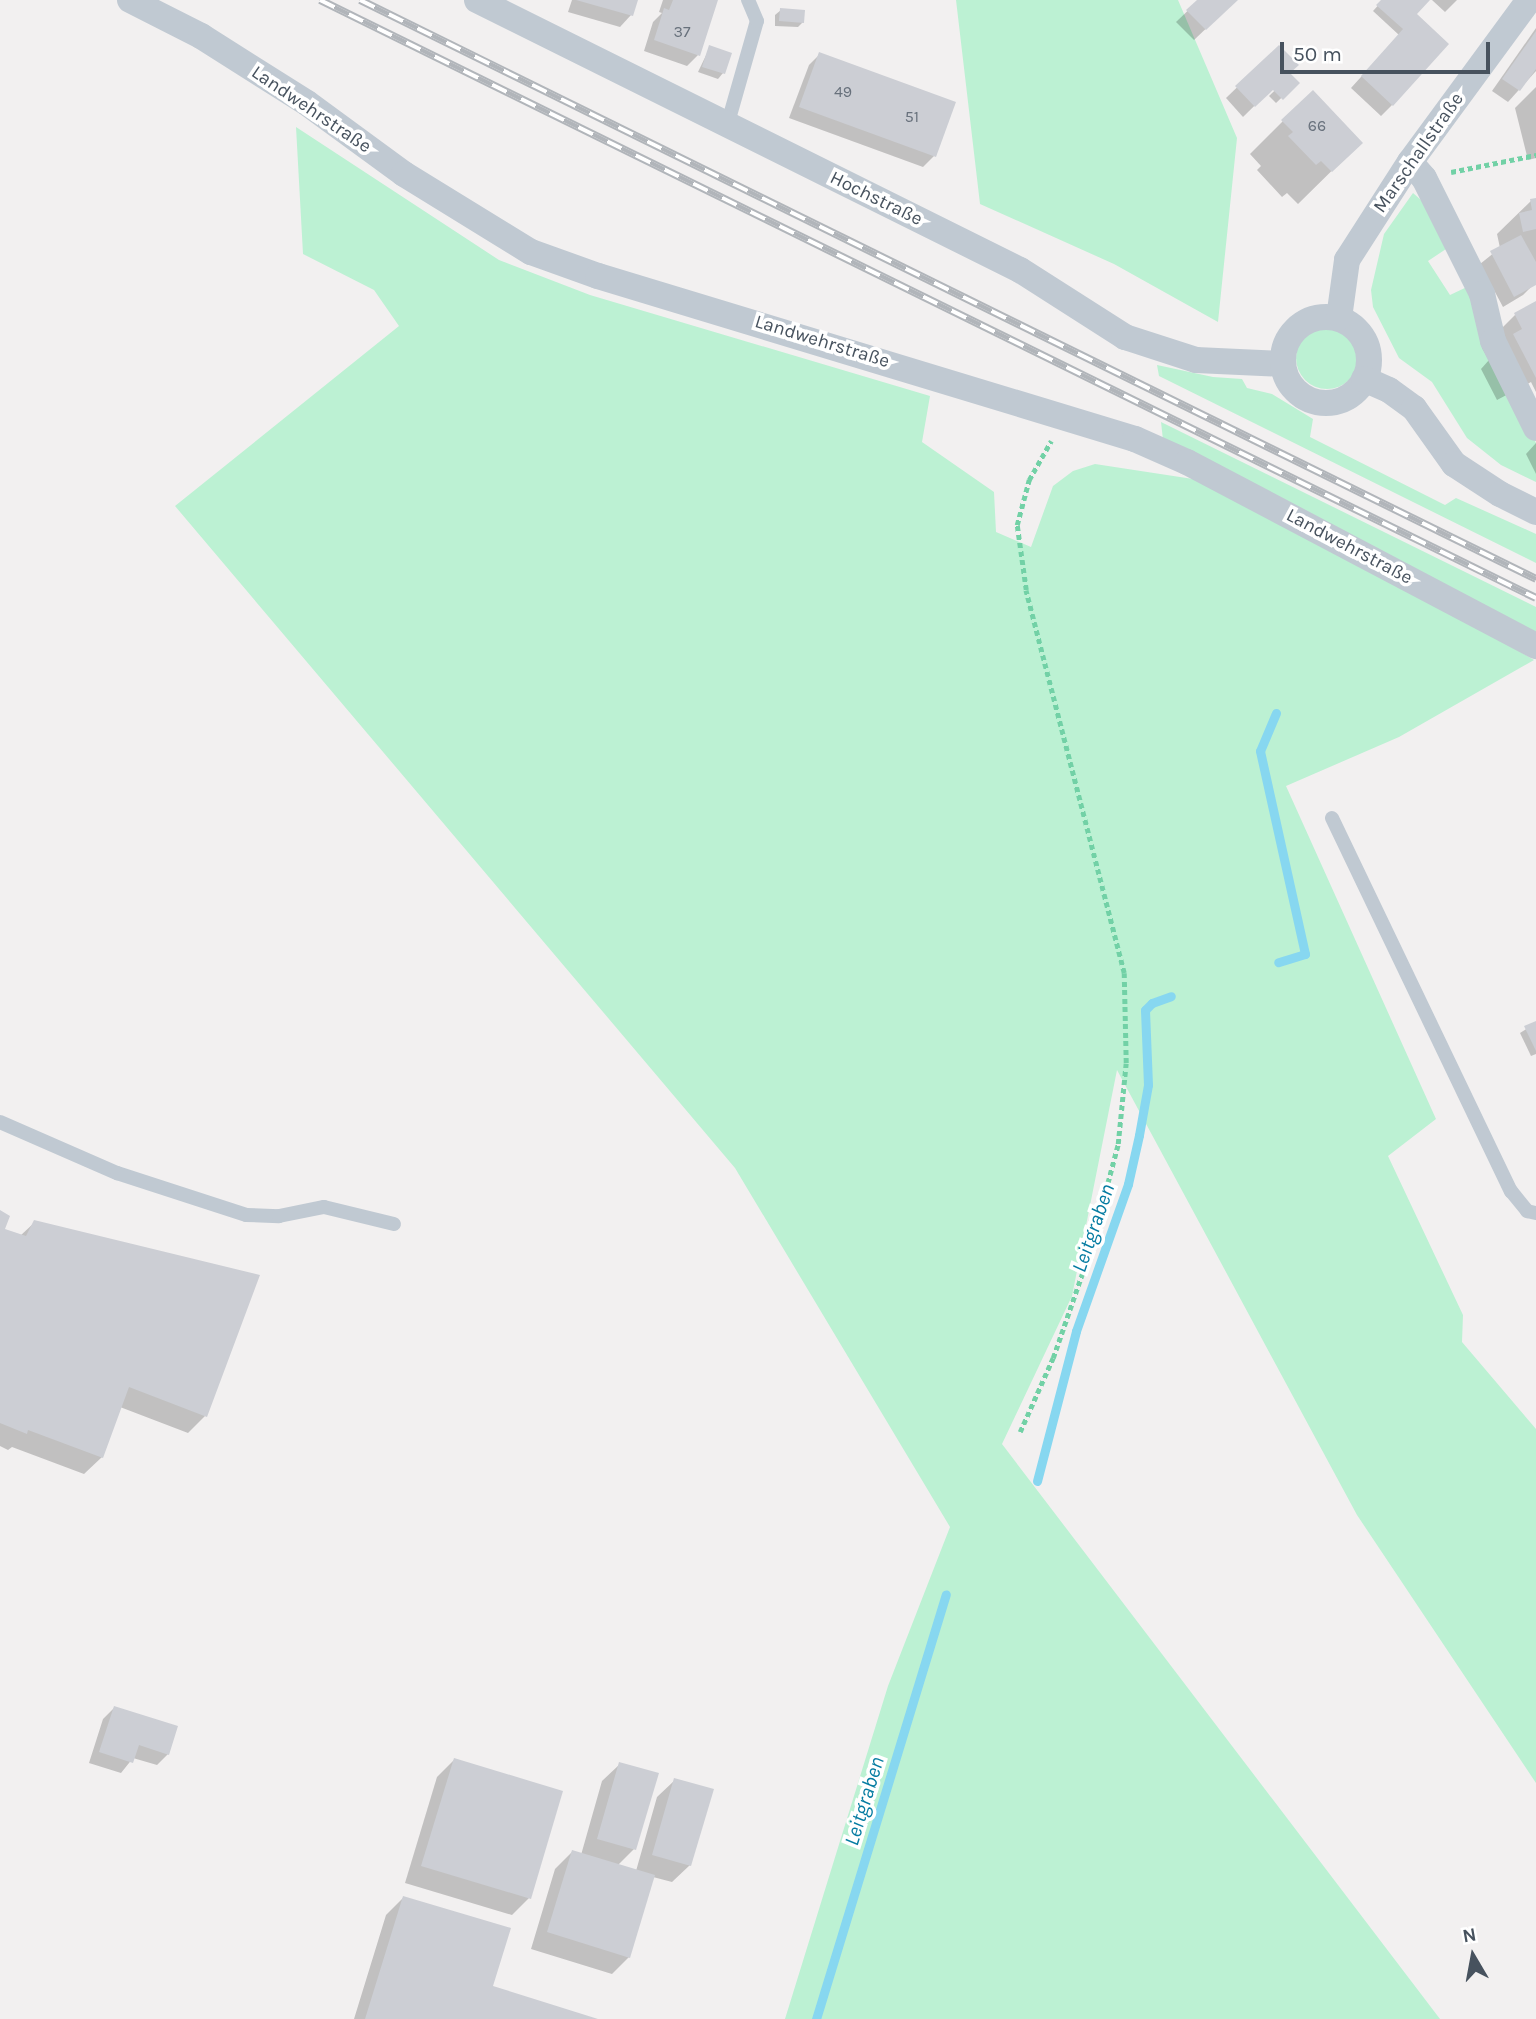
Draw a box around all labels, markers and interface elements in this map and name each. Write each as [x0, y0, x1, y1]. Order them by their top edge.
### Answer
house number: 37 [674, 22, 690, 42]
scale bar [1284, 28, 1494, 72]
text: 50 m [1293, 42, 1342, 66]
street label: Landwehrstraße [247, 61, 375, 159]
house number: 49 [834, 82, 852, 102]
street label: Marschallstraße [1369, 88, 1469, 218]
house number: 51 [905, 107, 919, 127]
house number: 66 [1308, 116, 1326, 136]
street label: Hochstraße [826, 167, 926, 231]
street label: Landwehrstraße [752, 311, 892, 373]
street label: Landwehrstraße [1282, 504, 1416, 590]
water label: Leitgraben [1066, 1180, 1120, 1276]
water label: Leitgraben [839, 1753, 889, 1849]
north arrow [1438, 1921, 1508, 1991]
text: N [1461, 1923, 1478, 1947]

